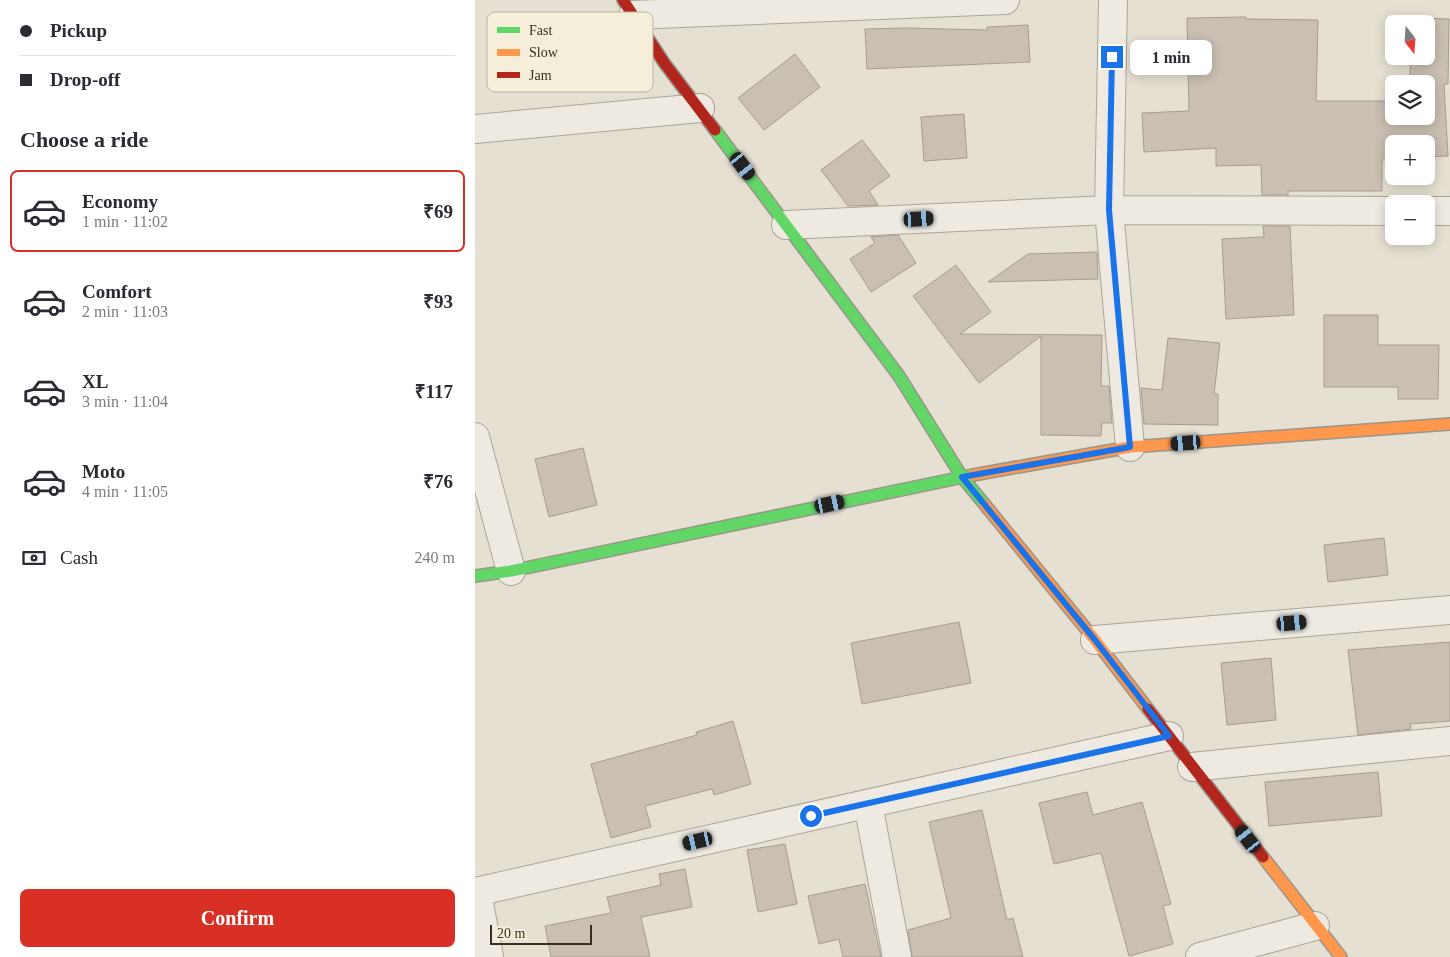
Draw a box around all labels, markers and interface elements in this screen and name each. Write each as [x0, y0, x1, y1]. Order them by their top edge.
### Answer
legend [487, 12, 653, 92]
north arrow [1385, 15, 1435, 65]
map controls [1385, 15, 1435, 245]
text: Pickup [50, 20, 107, 41]
text: Fast [529, 23, 552, 38]
callout: 1 min [1129, 40, 1212, 74]
text: Slow [529, 45, 559, 60]
route end [1101, 46, 1123, 68]
text: 1 min [1152, 49, 1190, 66]
text: Jam [529, 68, 552, 83]
text: Drop-off [50, 69, 120, 90]
button: layers [1385, 75, 1435, 125]
text: Choose a ride [20, 127, 148, 152]
button: + [1385, 135, 1435, 185]
car [727, 150, 758, 182]
icon: car [22, 189, 67, 234]
text: Economy [82, 191, 158, 212]
button: − [1385, 195, 1435, 245]
text: ₹69 [423, 201, 453, 222]
car [903, 211, 934, 227]
text: 1 min · 11:02 [82, 213, 168, 230]
icon: car [22, 279, 67, 324]
text: Comfort [82, 281, 152, 302]
text: ₹93 [423, 291, 453, 312]
text: 2 min · 11:03 [82, 303, 168, 320]
icon: car [22, 369, 67, 414]
text: XL [82, 371, 108, 392]
text: ₹117 [415, 381, 453, 402]
text: 3 min · 11:04 [82, 393, 168, 410]
car [1170, 434, 1201, 452]
icon: car [22, 459, 67, 504]
text: Moto [82, 461, 125, 482]
text: ₹76 [423, 471, 453, 492]
text: 4 min · 11:05 [82, 483, 168, 500]
car [813, 494, 846, 514]
icon: cash [20, 544, 48, 572]
text: Cash [60, 547, 98, 568]
text: 240 m [415, 549, 455, 566]
car [1276, 614, 1307, 632]
route start [800, 805, 822, 827]
car [1232, 823, 1263, 855]
car [681, 830, 714, 852]
button: Confirm [20, 889, 455, 947]
scale bar [490, 922, 593, 945]
text: 20 m [497, 926, 525, 941]

